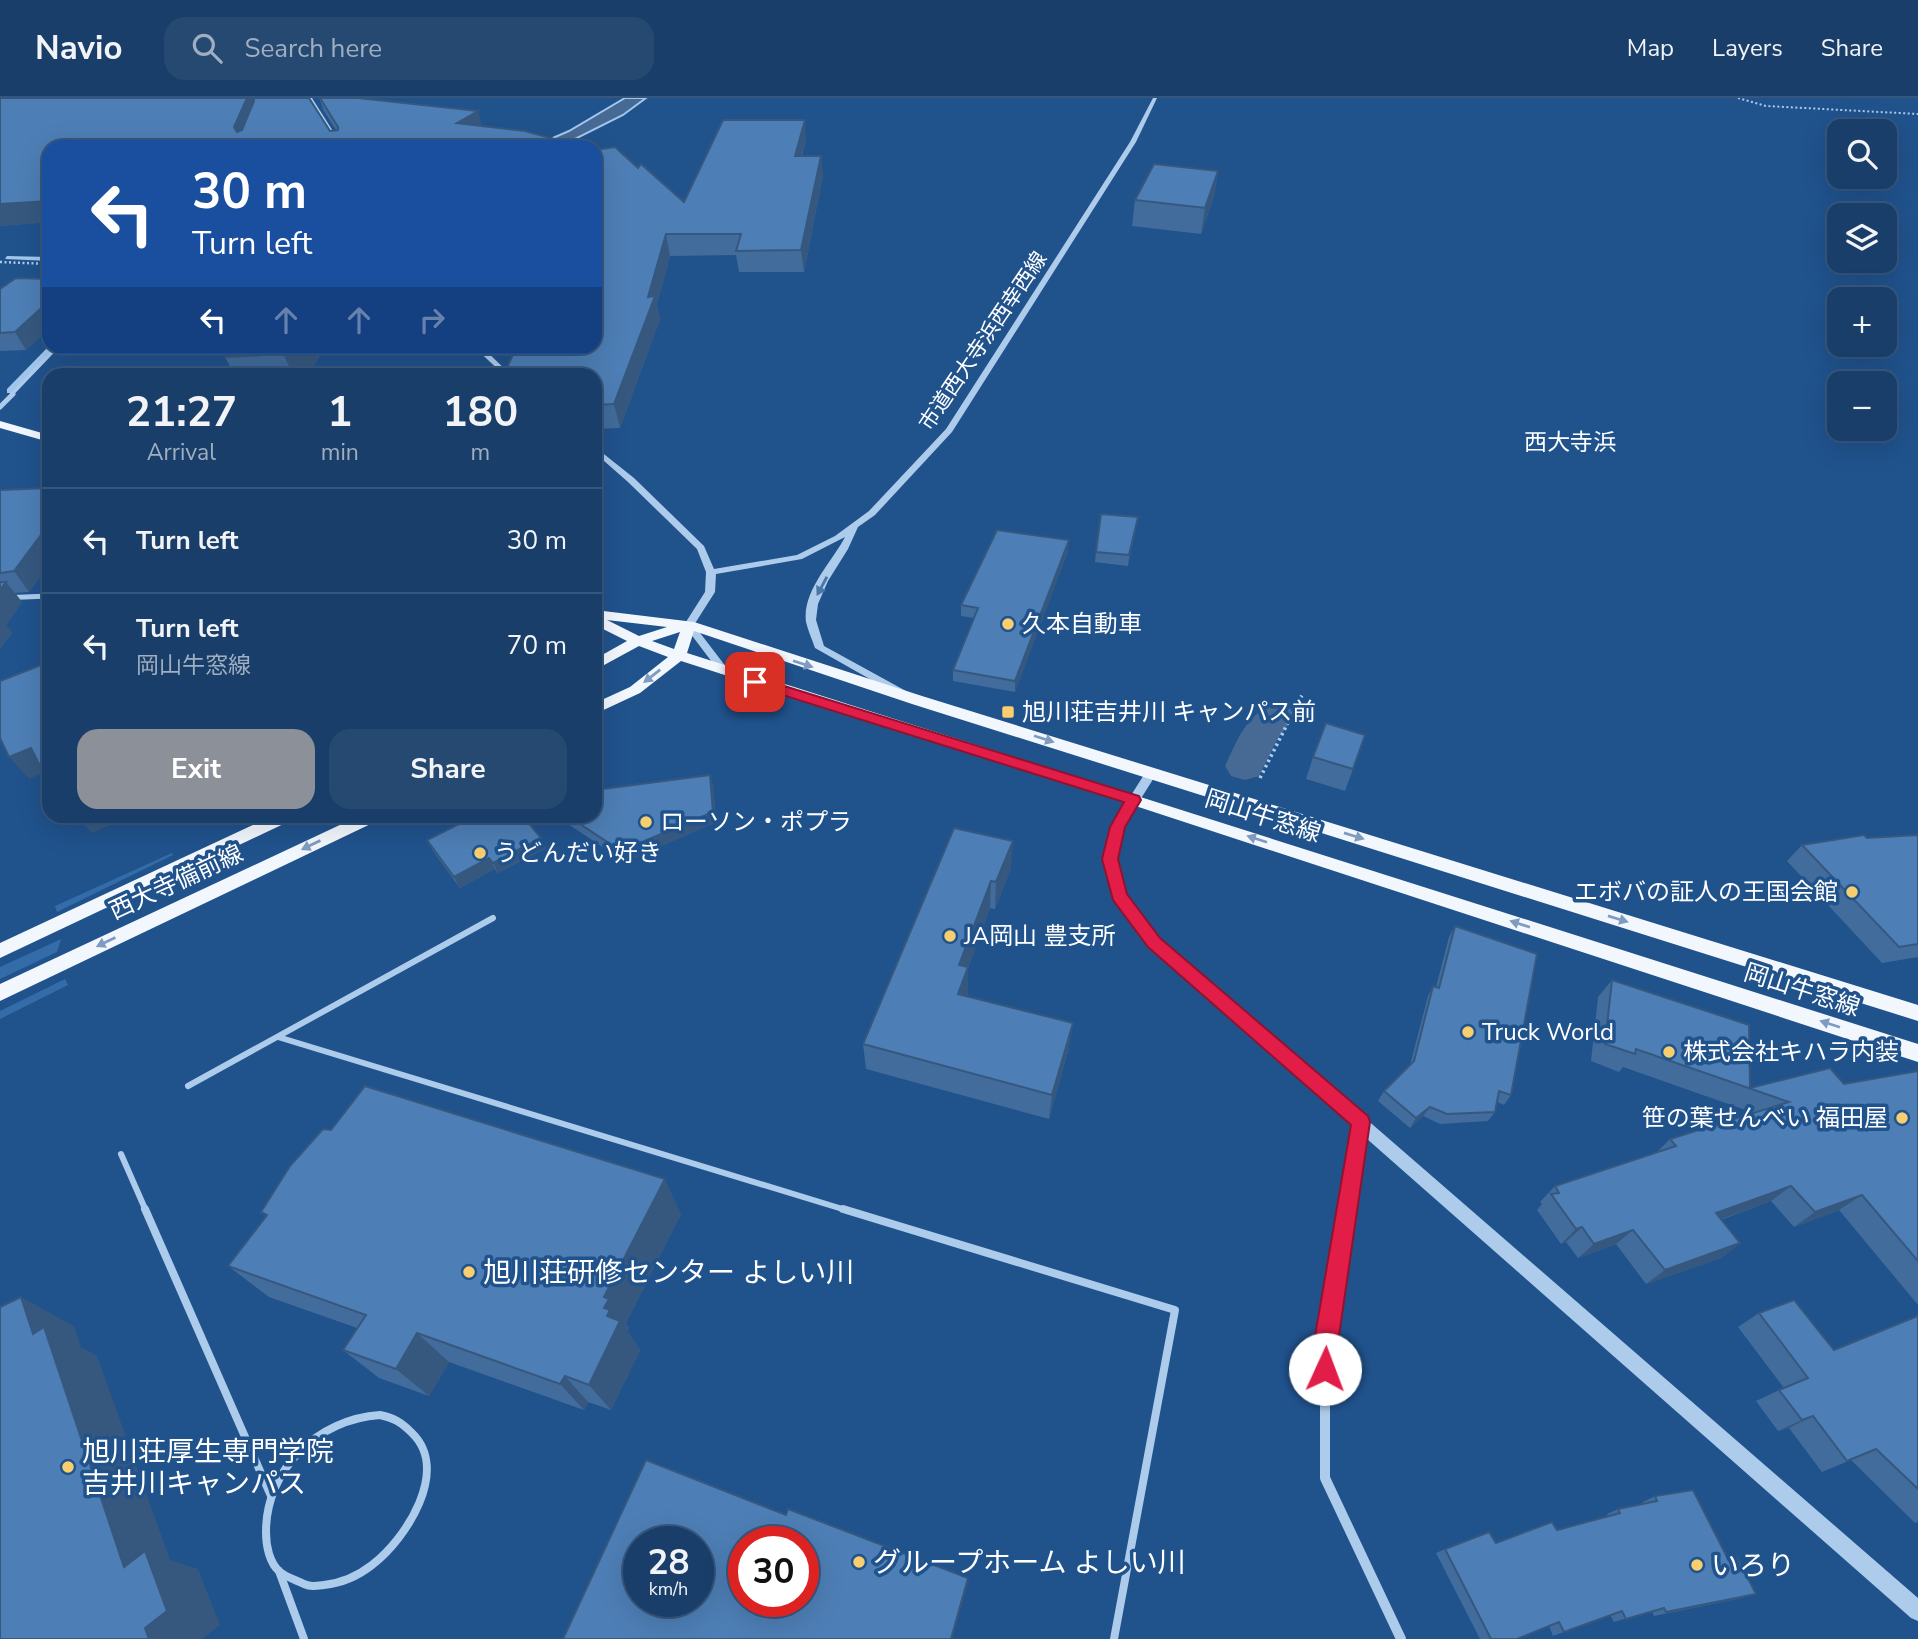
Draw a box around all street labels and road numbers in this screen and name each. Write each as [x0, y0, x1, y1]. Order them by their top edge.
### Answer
street label: 市道西大寺浜西幸西線 [913, 246, 1053, 436]
street label: 岡山牛窓線 [1201, 782, 1325, 850]
street label: 西大寺備前線 [104, 837, 248, 927]
street label: 岡山牛窓線 [1740, 956, 1864, 1024]

